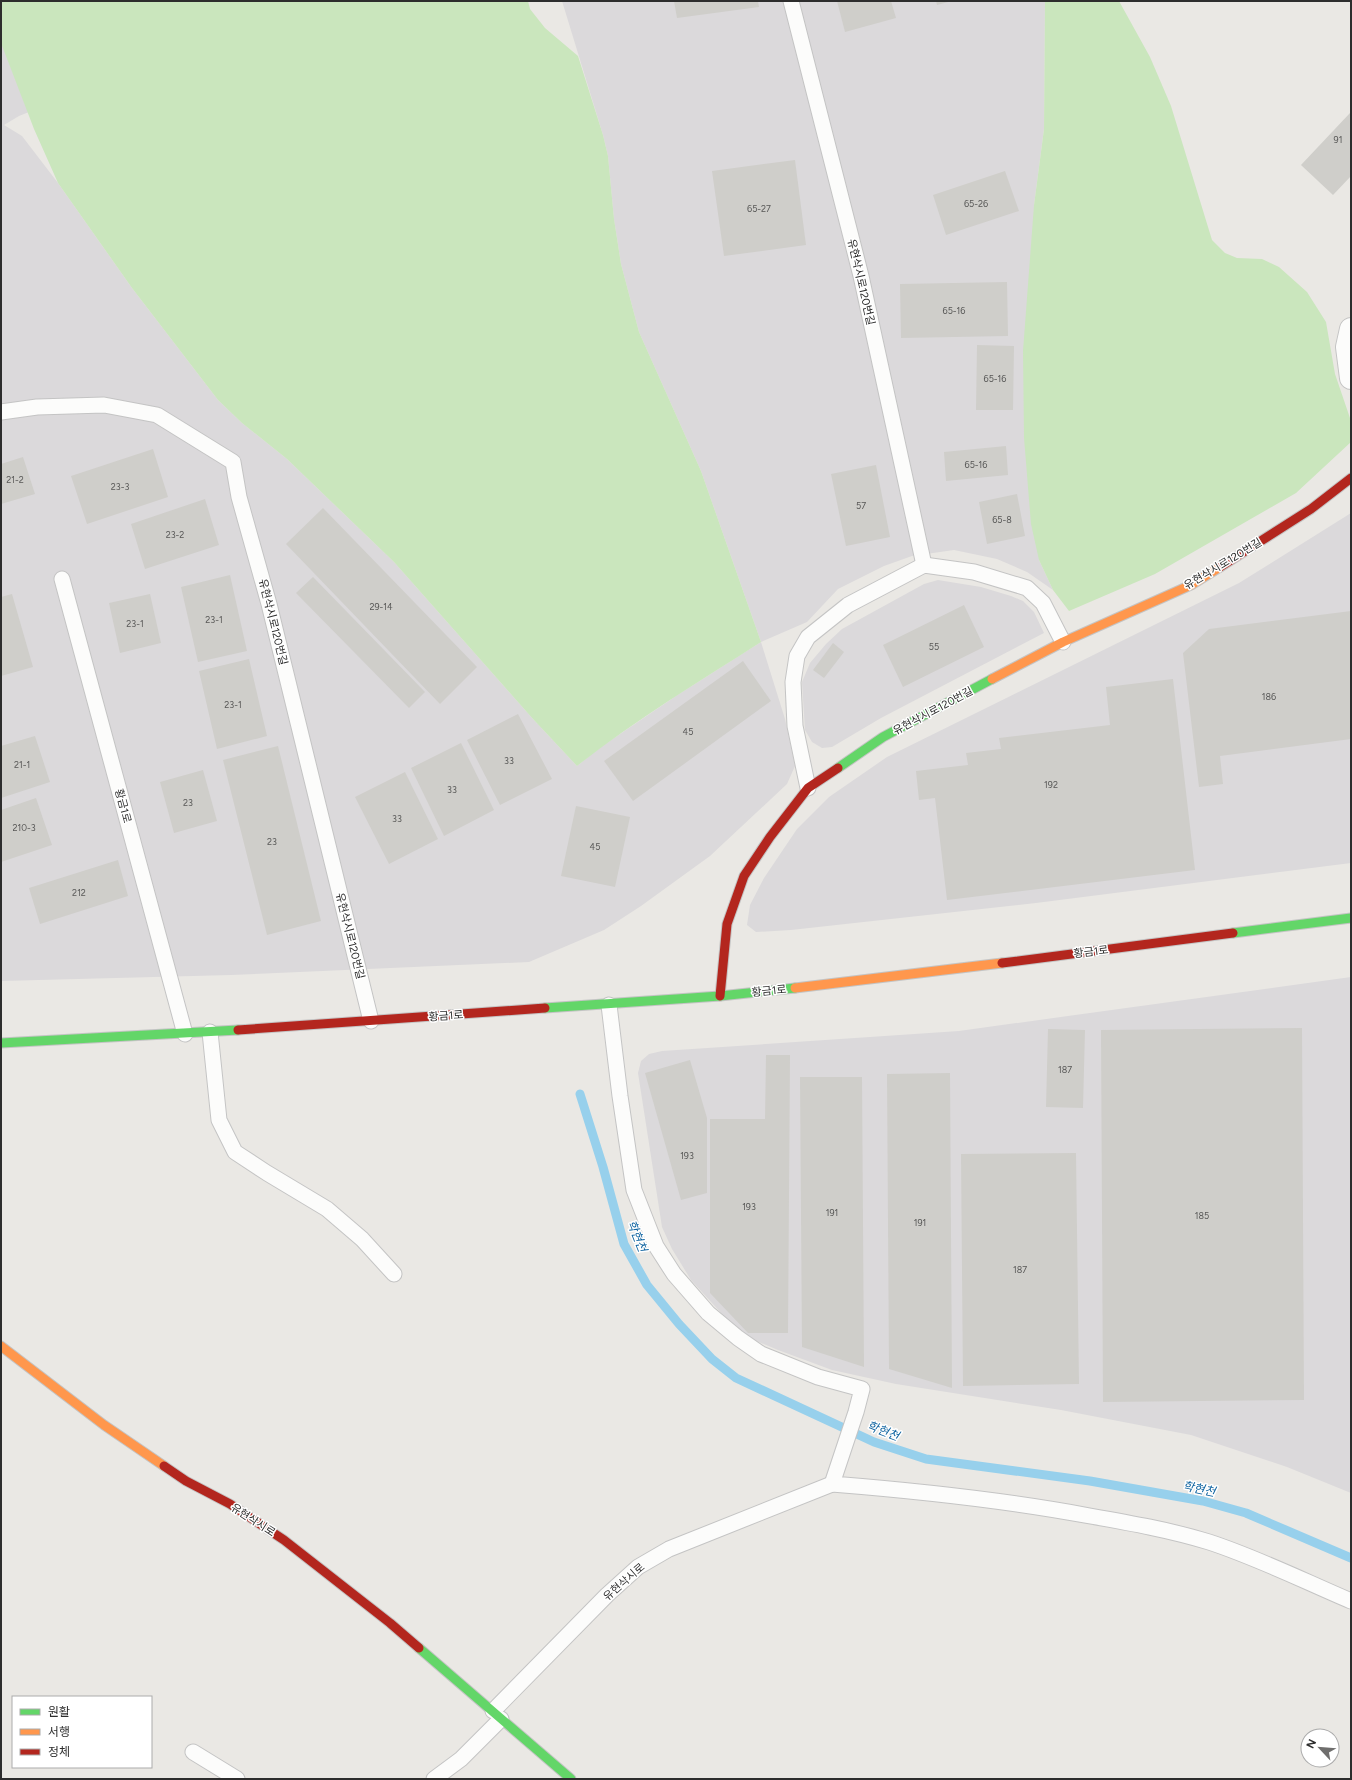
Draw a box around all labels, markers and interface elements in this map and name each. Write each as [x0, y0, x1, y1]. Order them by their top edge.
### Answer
house number: 91 [1334, 134, 1342, 145]
house number: 65-26 [964, 198, 988, 209]
house number: 65-27 [747, 203, 771, 214]
street label: 유현삭시로120번길 [845, 237, 877, 327]
house number: 65-16 [943, 305, 965, 316]
house number: 65-16 [984, 373, 1006, 384]
house number: 65-16 [965, 459, 987, 470]
house number: 21-2 [6, 474, 24, 485]
house number: 23-3 [111, 481, 129, 492]
house number: 57 [856, 500, 866, 511]
house number: 65-8 [992, 514, 1012, 525]
house number: 23-2 [166, 529, 184, 540]
street label: 유현삭시로120번길 [1182, 536, 1264, 592]
street label: 유현삭시로120번길 [256, 577, 290, 667]
house number: 29-14 [369, 601, 393, 612]
house number: 23-1 [205, 614, 223, 625]
house number: 23-1 [126, 618, 144, 629]
house number: 55 [929, 641, 939, 652]
street label: 유현삭시로120번길 [891, 684, 975, 738]
house number: 186 [1262, 691, 1276, 702]
house number: 23-1 [224, 699, 242, 710]
house number: 45 [683, 726, 693, 737]
house number: 33 [504, 755, 514, 766]
house number: 21-1 [14, 759, 30, 770]
house number: 192 [1044, 779, 1058, 790]
house number: 33 [447, 784, 457, 795]
street label: 황금1로 [112, 787, 134, 825]
house number: 23 [183, 797, 193, 808]
house number: 33 [392, 813, 402, 824]
house number: 210-3 [12, 822, 36, 833]
house number: 23 [267, 836, 277, 847]
house number: 45 [590, 841, 600, 852]
house number: 212 [72, 887, 86, 898]
street label: 유현삭시로120번길 [333, 891, 367, 981]
street label: 황금1로 [1073, 943, 1109, 961]
street label: 황금1로 [751, 983, 787, 999]
street label: 황금1로 [428, 1008, 464, 1024]
house number: 187 [1058, 1064, 1072, 1075]
house number: 193 [680, 1150, 694, 1161]
house number: 193 [742, 1201, 756, 1212]
house number: 191 [826, 1207, 838, 1218]
house number: 185 [1195, 1210, 1209, 1221]
house number: 191 [914, 1217, 926, 1228]
water label: 학현천 [624, 1218, 650, 1256]
house number: 187 [1013, 1264, 1027, 1275]
water label: 학현천 [865, 1419, 903, 1444]
water label: 학현천 [1181, 1479, 1219, 1500]
street label: 유현삭시로 [228, 1501, 278, 1539]
street label: 유현삭시로 [601, 1560, 647, 1604]
legend [12, 1696, 152, 1768]
text: 원활 [48, 1705, 70, 1719]
text: 서행 [48, 1725, 70, 1739]
north arrow [1300, 1728, 1340, 1768]
text: N [1304, 1737, 1319, 1751]
text: 정체 [48, 1745, 70, 1759]

